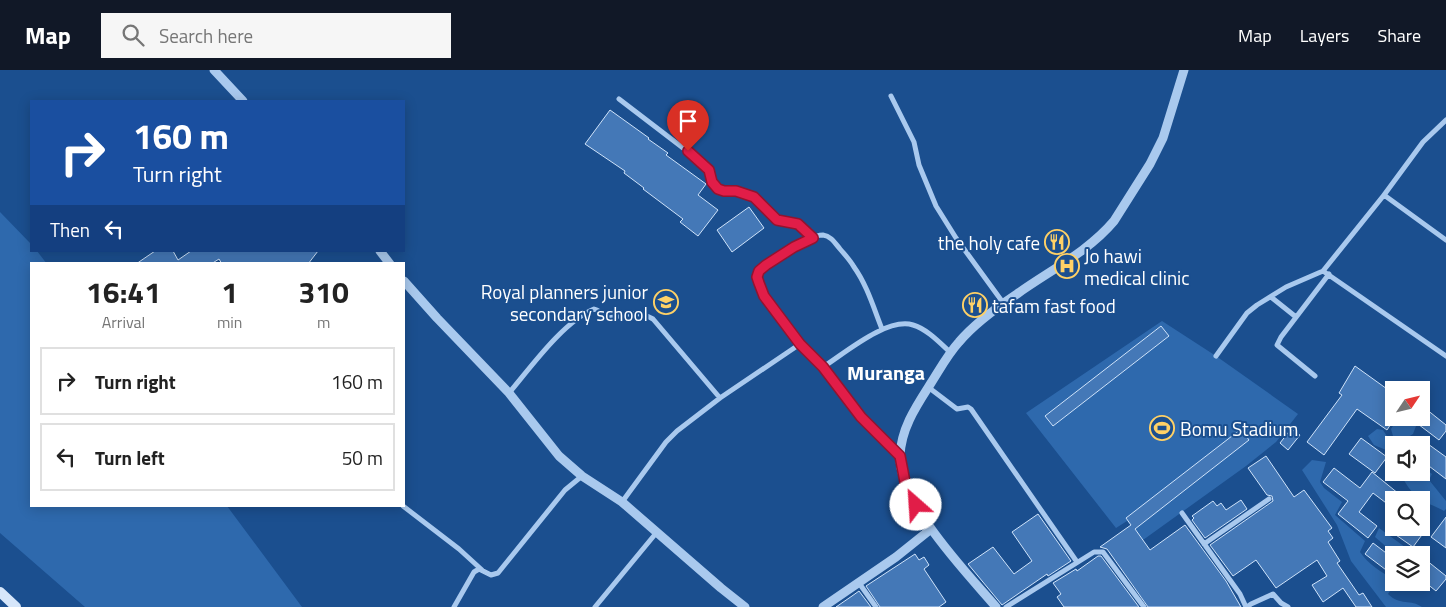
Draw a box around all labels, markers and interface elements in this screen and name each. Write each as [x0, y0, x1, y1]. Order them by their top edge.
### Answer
search box [101, 13, 451, 58]
text: Map [25, 17, 71, 53]
icon: search [119, 21, 147, 49]
text: Search here [159, 21, 253, 50]
text: Map [1238, 22, 1272, 49]
text: Layers [1300, 22, 1349, 49]
text: Share [1377, 22, 1421, 49]
pin [667, 100, 709, 151]
icon: arrive [674, 107, 702, 135]
text: 160 m [133, 109, 229, 163]
icon: right [50, 120, 115, 185]
text: Turn right [133, 157, 222, 191]
text: Then [50, 215, 90, 244]
icon: left [100, 215, 128, 243]
place label: the holy cafe [938, 228, 1040, 257]
restaurant icon: the holy cafe [1044, 229, 1070, 255]
place label: Jo hawi medical clinic [1084, 241, 1190, 292]
hospital icon: Jo hawi medical clinic [1054, 253, 1080, 279]
text: 16:41 [86, 269, 161, 315]
text: 1 [221, 269, 238, 315]
text: 310 [299, 269, 349, 315]
place label: Royal planners junior secondary school [481, 277, 648, 328]
school or university icon: Royal planners junior secondary school [653, 289, 679, 315]
place label: tafam fast food [992, 291, 1116, 320]
restaurant icon: tafam fast food [962, 292, 988, 318]
text: Arrival [102, 310, 145, 334]
text: min [217, 310, 242, 334]
text: m [317, 310, 330, 334]
district label: Muranga [847, 357, 925, 388]
icon: right [52, 367, 80, 395]
text: Turn right [95, 367, 176, 396]
text: 160 m [331, 367, 383, 396]
north arrow [1385, 381, 1430, 426]
map controls [1385, 381, 1430, 591]
place label: Bomu Stadium [1180, 414, 1298, 443]
sports icon: Bomu Stadium [1149, 415, 1175, 441]
button: sound [1385, 436, 1430, 481]
icon: left [52, 443, 80, 471]
text: Turn left [95, 443, 165, 472]
text: 50 m [342, 443, 383, 472]
position arrow [889, 478, 941, 530]
button: search [1385, 491, 1430, 536]
button: layers [1385, 546, 1430, 591]

